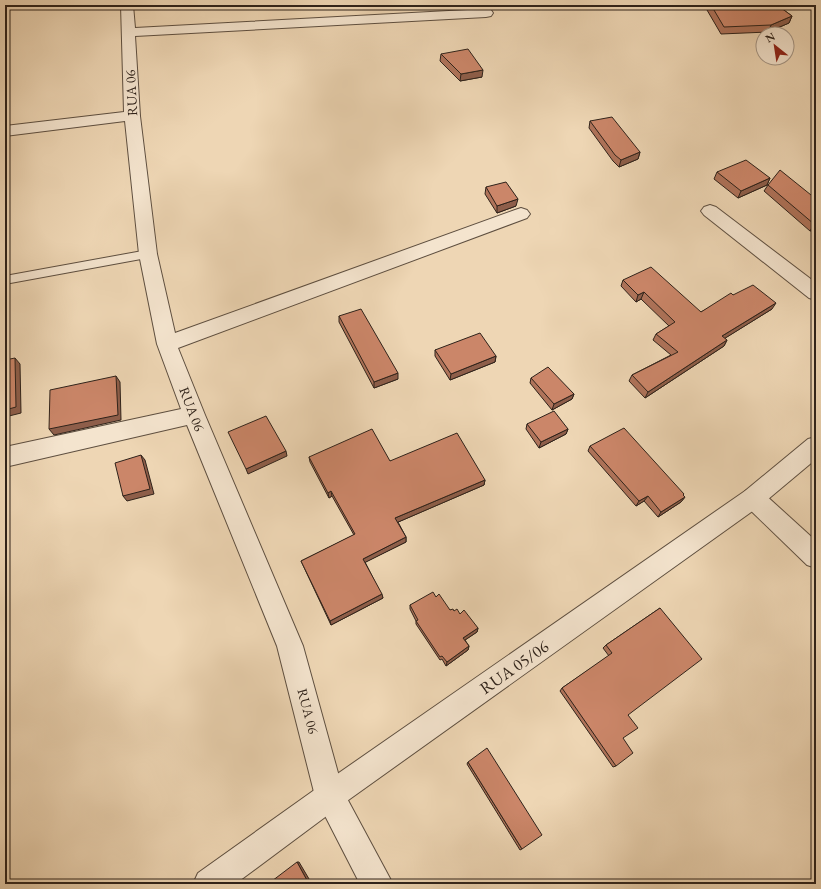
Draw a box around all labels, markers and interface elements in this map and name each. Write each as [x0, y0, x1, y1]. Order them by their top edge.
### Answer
north arrow [755, 26, 795, 66]
text: N [763, 29, 777, 46]
street label: RUA 06 [121, 69, 141, 117]
street label: RUA 06 [175, 384, 209, 434]
street label: RUA 05/06 [475, 635, 553, 699]
street label: RUA 06 [293, 686, 323, 736]

